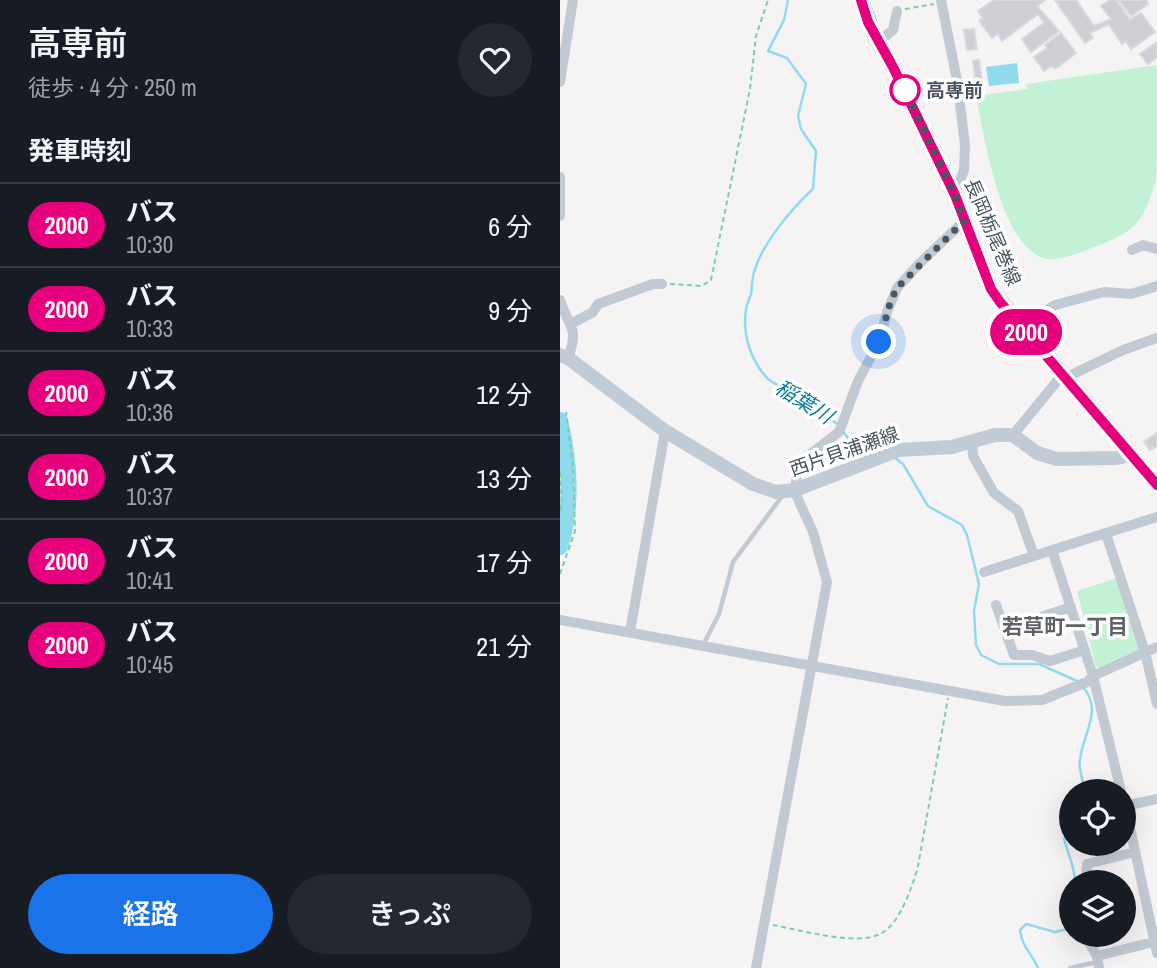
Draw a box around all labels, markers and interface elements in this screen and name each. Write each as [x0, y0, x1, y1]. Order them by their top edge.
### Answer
text: 高専前 [28, 21, 127, 65]
button: heart [458, 23, 532, 97]
text: 徒歩 · 4 分 · 250 m [28, 72, 197, 103]
marker: 高専前 [890, 75, 920, 105]
place label: 高専前 [926, 77, 983, 103]
text: 発車時刻 [28, 133, 132, 168]
street label: 長岡栃尾巻線 [959, 174, 1027, 290]
text: バス [126, 194, 178, 229]
text: 2000 [45, 209, 88, 241]
text: 6 分 [488, 209, 532, 244]
text: 10:30 [126, 229, 173, 260]
text: バス [126, 278, 178, 313]
text: 2000 [45, 293, 88, 325]
text: 9 分 [488, 293, 532, 328]
line badge: 2000 [977, 309, 1075, 355]
text: 10:33 [126, 313, 173, 344]
text: 2000 [1004, 316, 1048, 348]
your location [861, 324, 896, 359]
text: バス [126, 362, 178, 397]
water label: 稲葉川 [770, 373, 840, 432]
text: 2000 [45, 377, 88, 409]
text: 12 分 [476, 377, 532, 412]
text: 10:36 [126, 397, 173, 428]
street label: 西片貝浦瀬線 [786, 420, 902, 482]
text: バス [126, 446, 178, 481]
text: 2000 [45, 461, 88, 493]
text: 13 分 [476, 461, 532, 496]
text: 10:37 [126, 481, 173, 512]
text: バス [126, 530, 178, 565]
text: 2000 [45, 545, 88, 577]
text: 17 分 [476, 545, 532, 580]
text: 10:41 [126, 565, 173, 596]
district label: 若草町一丁目 [1002, 612, 1128, 641]
text: バス [126, 614, 178, 649]
text: 2000 [45, 629, 88, 661]
text: 21 分 [476, 629, 532, 664]
text: 10:45 [126, 649, 173, 680]
map controls [1059, 779, 1136, 947]
button: locate [1059, 779, 1136, 856]
button: layers [1059, 870, 1136, 947]
button: 経路 [28, 874, 273, 954]
button: きっぷ [287, 874, 532, 954]

